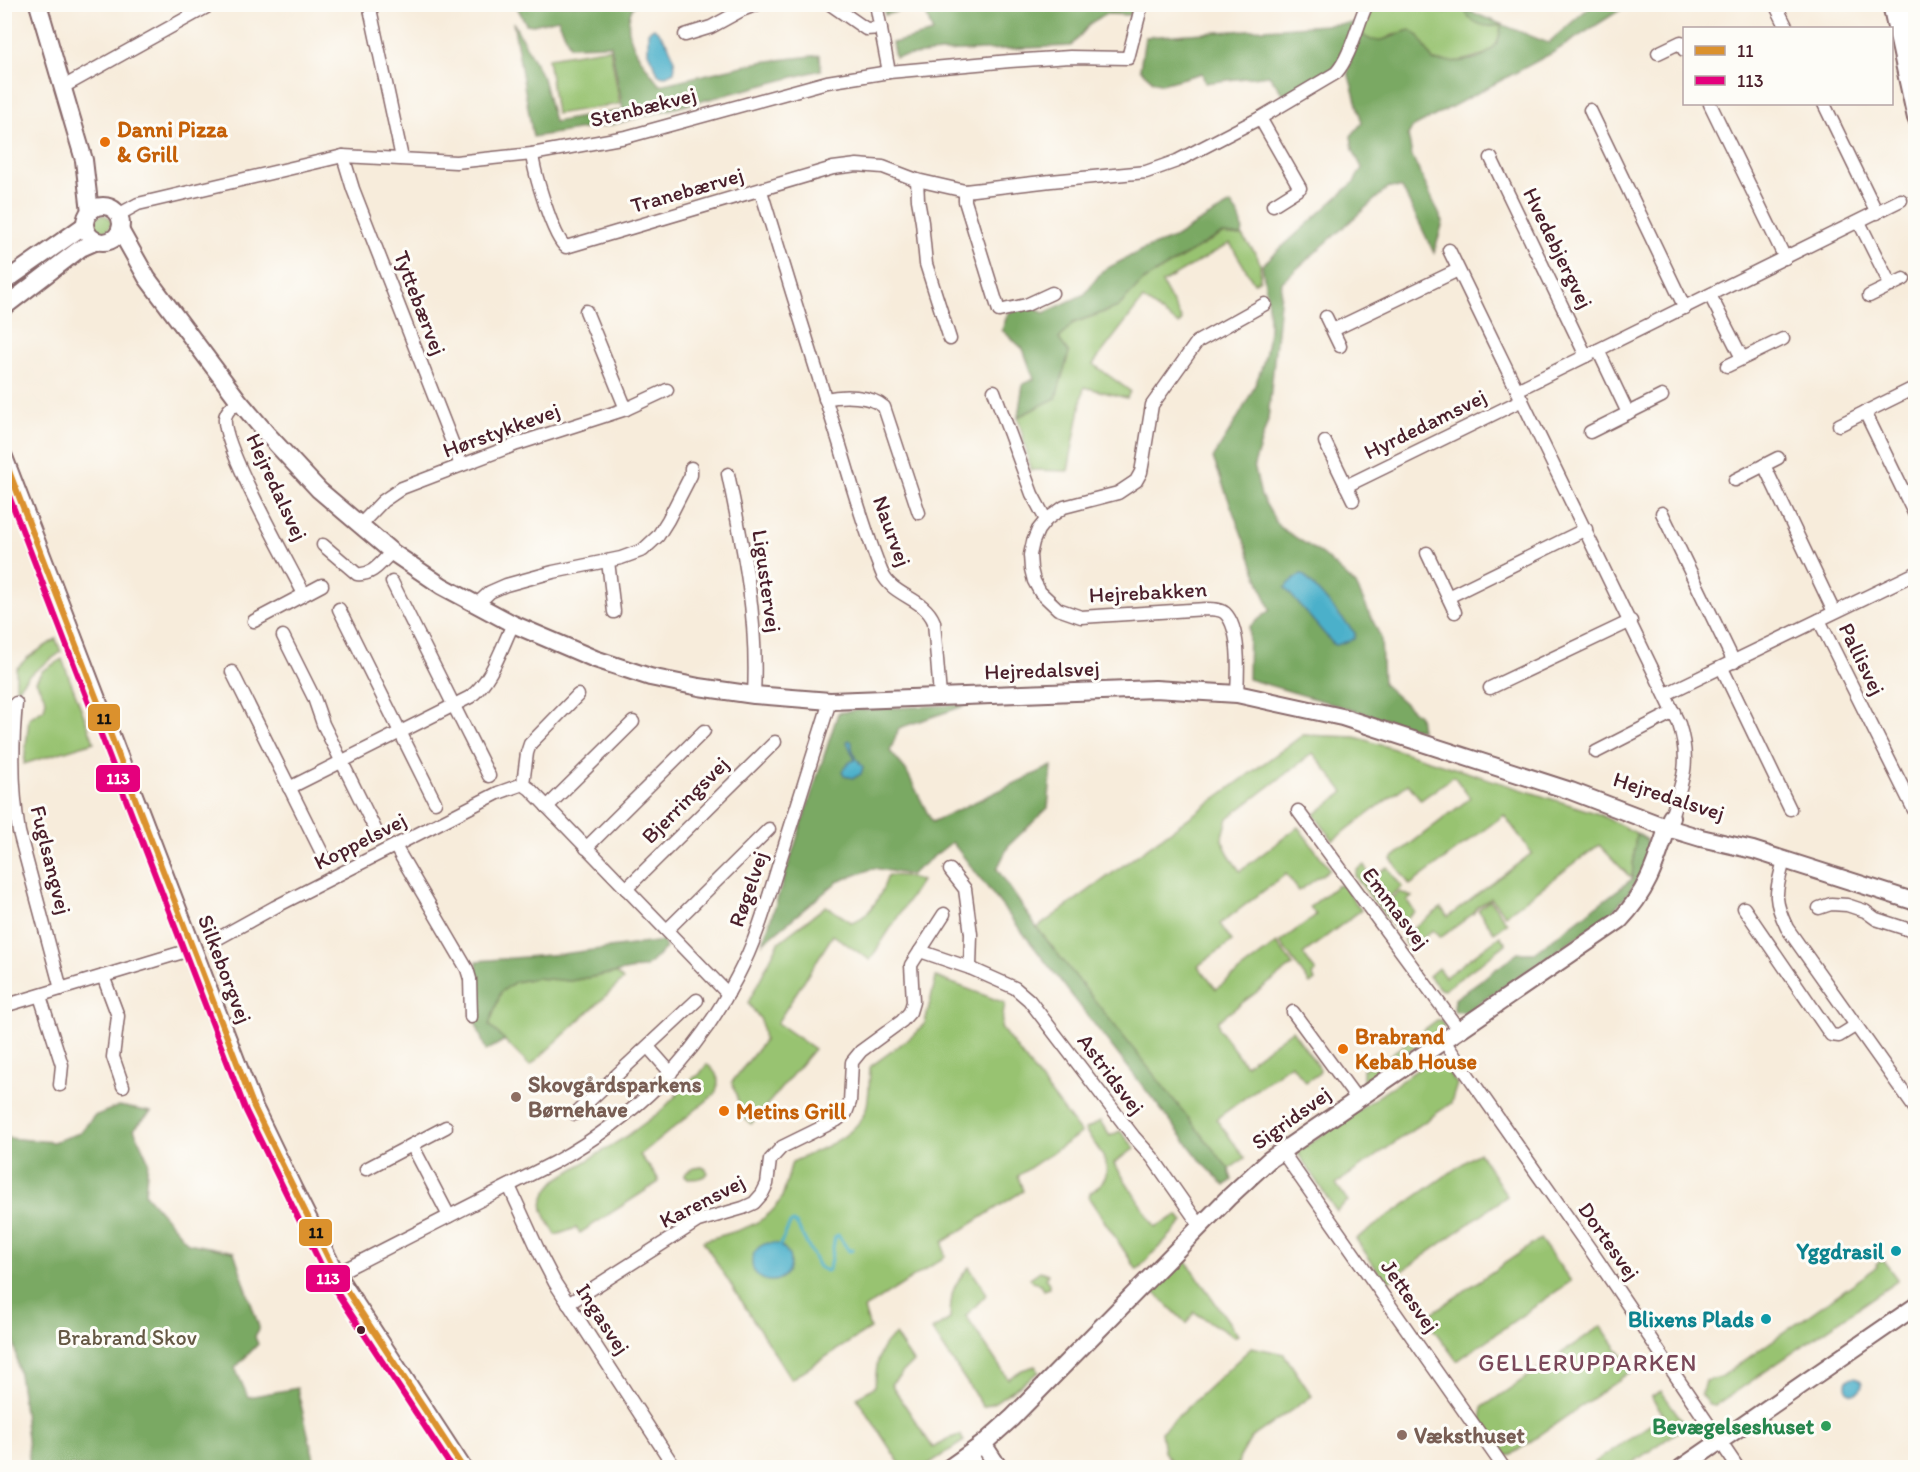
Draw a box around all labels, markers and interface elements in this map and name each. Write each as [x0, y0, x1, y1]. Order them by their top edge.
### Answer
legend [1683, 27, 1893, 105]
text: 11 [1737, 40, 1754, 62]
text: 113 [1737, 70, 1764, 92]
street label: Stenbækvej [587, 81, 699, 133]
place label: Danni Pizza & Grill [117, 116, 228, 168]
marker: Danni Pizza & Grill [98, 135, 112, 149]
street label: Tranebærvej [627, 161, 747, 219]
street label: Hvedebjergvej [1517, 183, 1599, 313]
street label: Tyttebærvej [388, 247, 452, 359]
street label: Hyrdedamsvej [1359, 383, 1491, 465]
street label: Hørstykkevej [439, 396, 563, 464]
street label: Hejredalsvej [240, 429, 314, 545]
street label: Naurvej [867, 492, 917, 570]
street label: Ligustervej [746, 528, 788, 634]
street label: Hejrebakken [1088, 575, 1208, 609]
street label: Pallisvej [1833, 618, 1891, 700]
street label: Hejredalsvej [984, 654, 1100, 686]
line badge: 11 [87, 703, 121, 732]
text: 11 [97, 709, 112, 728]
street label: Bjerringsvej [636, 751, 734, 849]
line badge: 113 [95, 764, 141, 793]
street label: Hejredalsvej [1610, 765, 1728, 827]
text: 113 [106, 769, 130, 788]
street label: Fuglsangvej [24, 803, 78, 917]
street label: Koppelsvej [309, 806, 411, 876]
street label: Røgelvej [722, 847, 774, 931]
street label: Emmasvej [1356, 862, 1436, 954]
street label: Silkeborgvej [192, 911, 258, 1027]
place label: Brabrand Kebab House [1355, 1023, 1477, 1075]
street label: Astridsvej [1072, 1028, 1150, 1120]
marker: Brabrand Kebab House [1336, 1042, 1350, 1056]
place label: Skovgårdsparkens Børnehave [528, 1071, 702, 1123]
street label: Sigridsvej [1246, 1080, 1336, 1156]
marker: Skovgårdsparkens Børnehave [509, 1090, 523, 1104]
place label: Metins Grill [736, 1098, 847, 1125]
marker: Metins Grill [717, 1104, 731, 1118]
street label: Karensvej [655, 1168, 749, 1234]
street label: Dortesvej [1572, 1197, 1646, 1285]
line badge: 11 [298, 1218, 333, 1247]
text: 11 [309, 1223, 324, 1242]
place label: Yggdrasil [1796, 1238, 1885, 1265]
marker: Yggdrasil [1889, 1244, 1903, 1258]
street label: Jettesvej [1375, 1254, 1445, 1338]
line badge: 113 [305, 1264, 351, 1293]
text: 113 [316, 1269, 340, 1288]
street label: Ingasvej [570, 1278, 636, 1360]
place label: Blixens Plads [1628, 1306, 1754, 1333]
marker: Blixens Plads [1759, 1312, 1773, 1326]
park label: Brabrand Skov [57, 1324, 197, 1351]
unlabelled marker [355, 1324, 367, 1336]
district label: GELLERUPPARKEN [1478, 1348, 1698, 1377]
place label: Bevægelseshuset [1652, 1413, 1815, 1440]
marker: Bevægelseshuset [1819, 1419, 1833, 1433]
place label: Væksthuset [1414, 1422, 1525, 1449]
marker: Væksthuset [1395, 1428, 1409, 1442]

